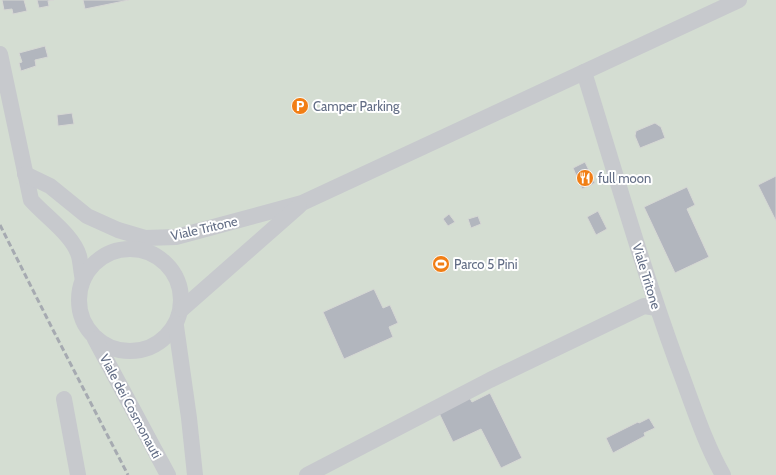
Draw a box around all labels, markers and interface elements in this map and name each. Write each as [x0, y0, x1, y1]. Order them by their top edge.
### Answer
parking icon: Camper Parking [290, 96, 310, 116]
place label: Camper Parking [313, 98, 400, 114]
restaurant icon: full moon [575, 168, 595, 188]
place label: full moon [598, 170, 651, 186]
street label: Viale Tritone [169, 212, 239, 243]
street label: Viale Tritone [629, 241, 665, 311]
sports icon: Parco 5 Pini [431, 254, 451, 274]
place label: Parco 5 Pini [454, 256, 517, 272]
street label: Viale dei Cosmonauti [97, 351, 165, 461]

